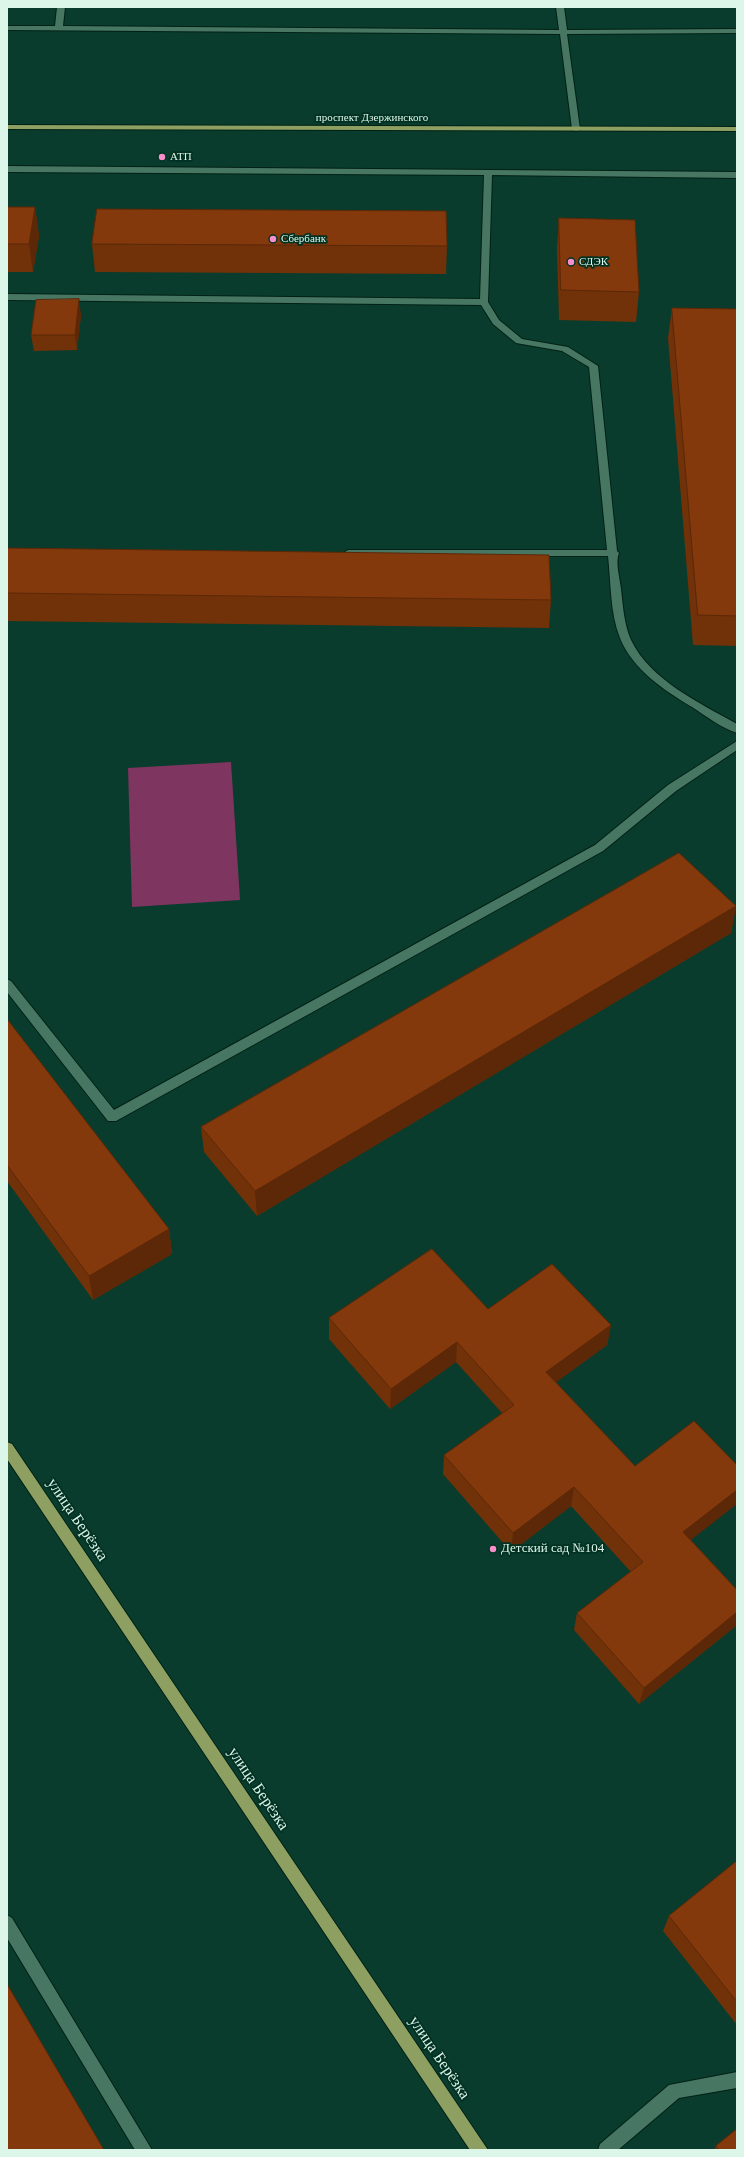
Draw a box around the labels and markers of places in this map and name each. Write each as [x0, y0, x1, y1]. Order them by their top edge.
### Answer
place label: АТП [170, 150, 192, 164]
marker: АТП [157, 152, 167, 162]
place label: Сбербанк [281, 232, 326, 246]
marker: Сбербанк [268, 234, 278, 244]
place label: СДЭК [579, 255, 608, 269]
marker: СДЭК [566, 257, 576, 267]
place label: Детский сад №104 [501, 1541, 604, 1557]
marker: Детский сад №104 [488, 1544, 498, 1554]

